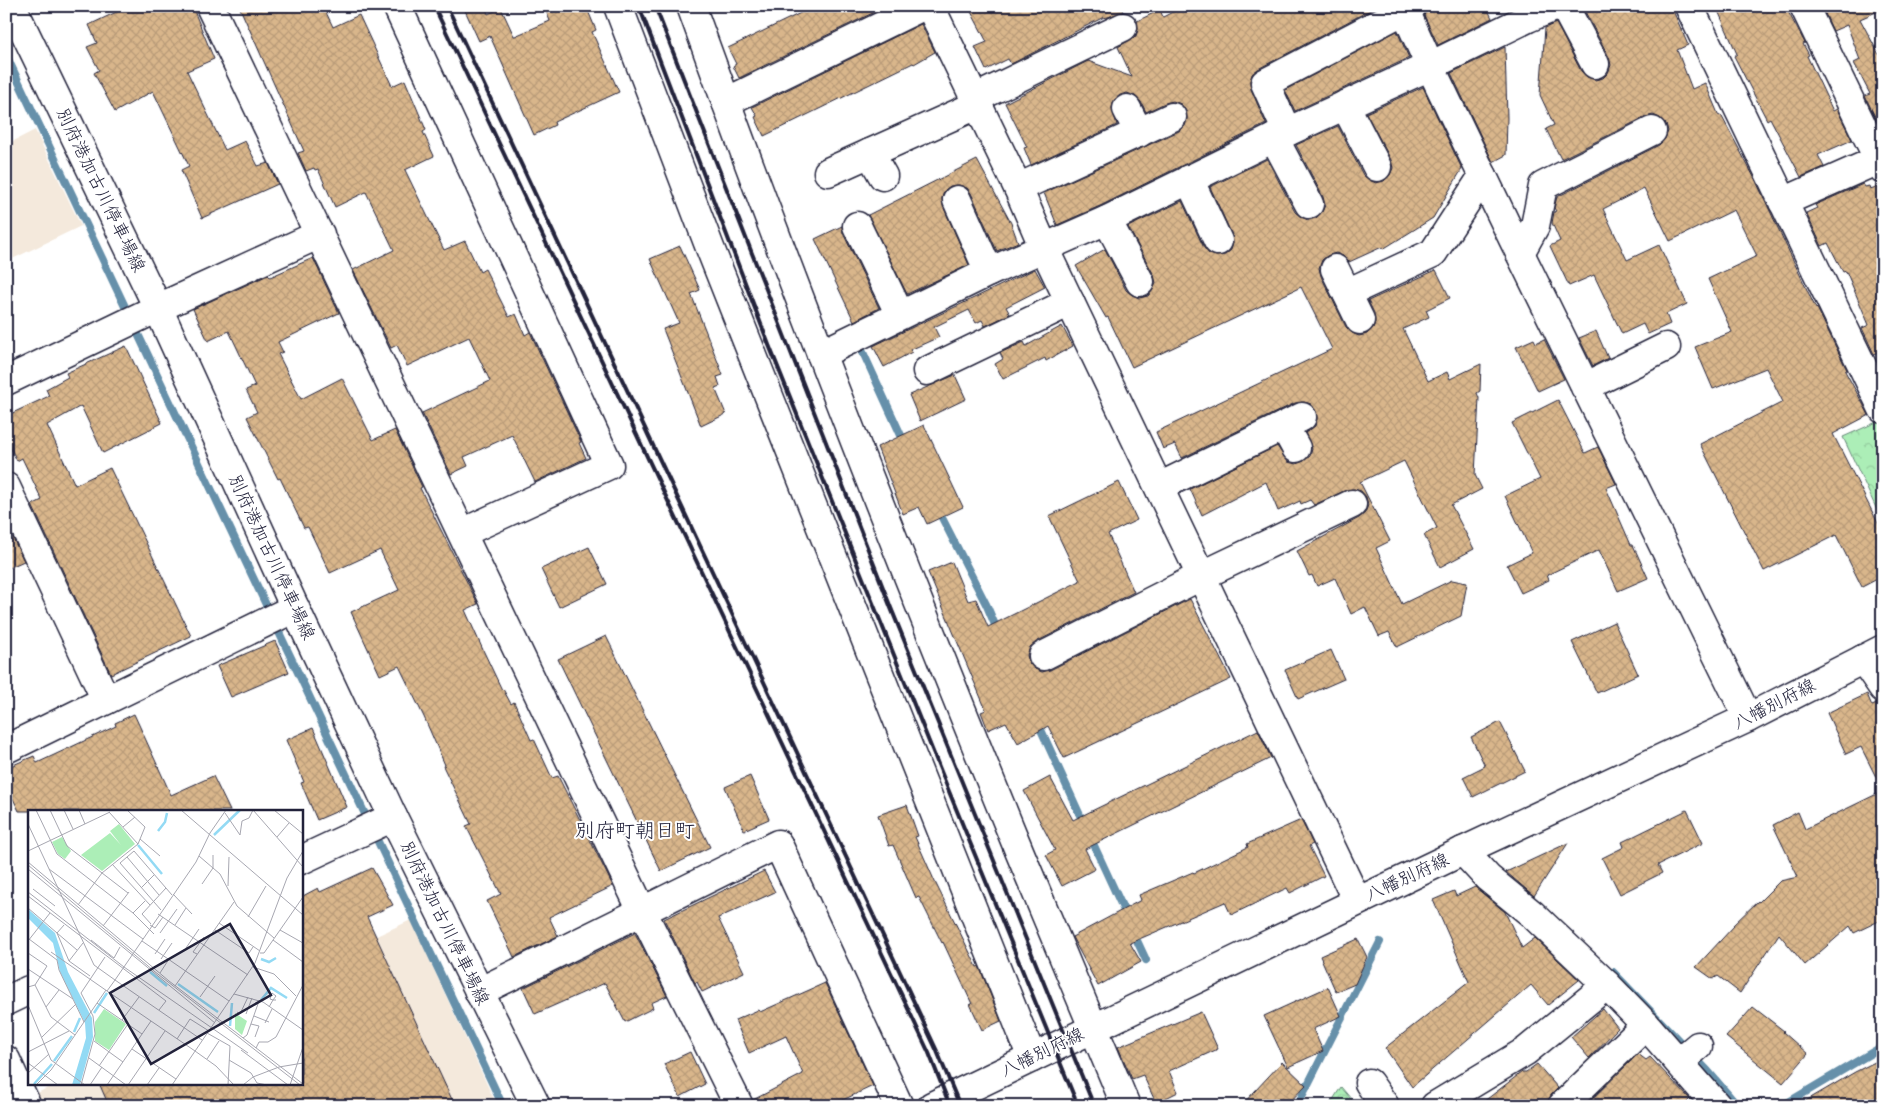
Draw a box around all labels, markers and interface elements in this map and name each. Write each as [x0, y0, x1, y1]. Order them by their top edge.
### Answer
street label: 別府港加古川停車場線 [52, 104, 150, 276]
street label: 別府港加古川停車場線 [224, 471, 320, 643]
street label: 八幡別府線 [1729, 674, 1819, 734]
inset map [28, 810, 302, 1084]
district label: 別府町朝日町 [575, 818, 695, 843]
street label: 別府港加古川停車場線 [396, 837, 494, 1009]
street label: 八幡別府線 [1362, 848, 1452, 906]
street label: 八幡別府線 [997, 1022, 1087, 1082]

